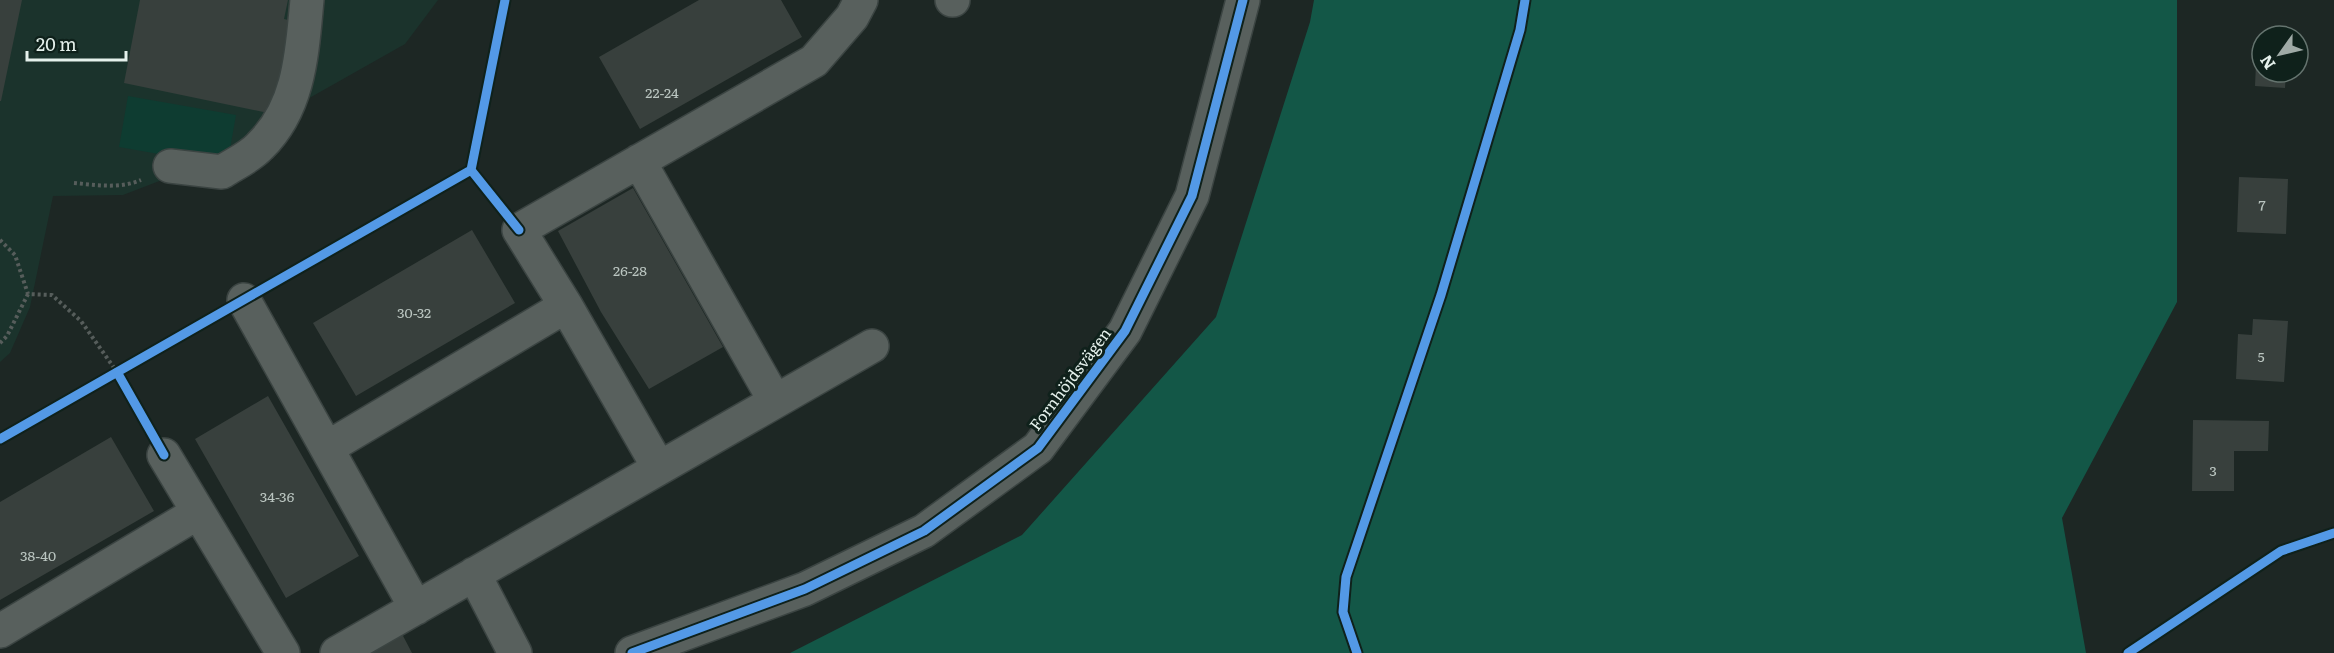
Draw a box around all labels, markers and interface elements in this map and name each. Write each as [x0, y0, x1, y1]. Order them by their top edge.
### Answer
scale bar [27, 24, 126, 62]
north arrow [2250, 24, 2310, 84]
text: 20 m [36, 30, 77, 57]
text: N [2253, 51, 2280, 75]
house number: 22-24 [645, 82, 679, 102]
house number: 7 [2258, 194, 2266, 214]
house number: 26-28 [613, 260, 647, 280]
house number: 30-32 [397, 302, 431, 322]
street label: Fornhöjdsvägen [1022, 322, 1116, 435]
house number: 5 [2257, 346, 2265, 366]
house number: 3 [2209, 460, 2217, 480]
house number: 34-36 [260, 486, 295, 506]
house number: 38-40 [20, 545, 56, 565]

